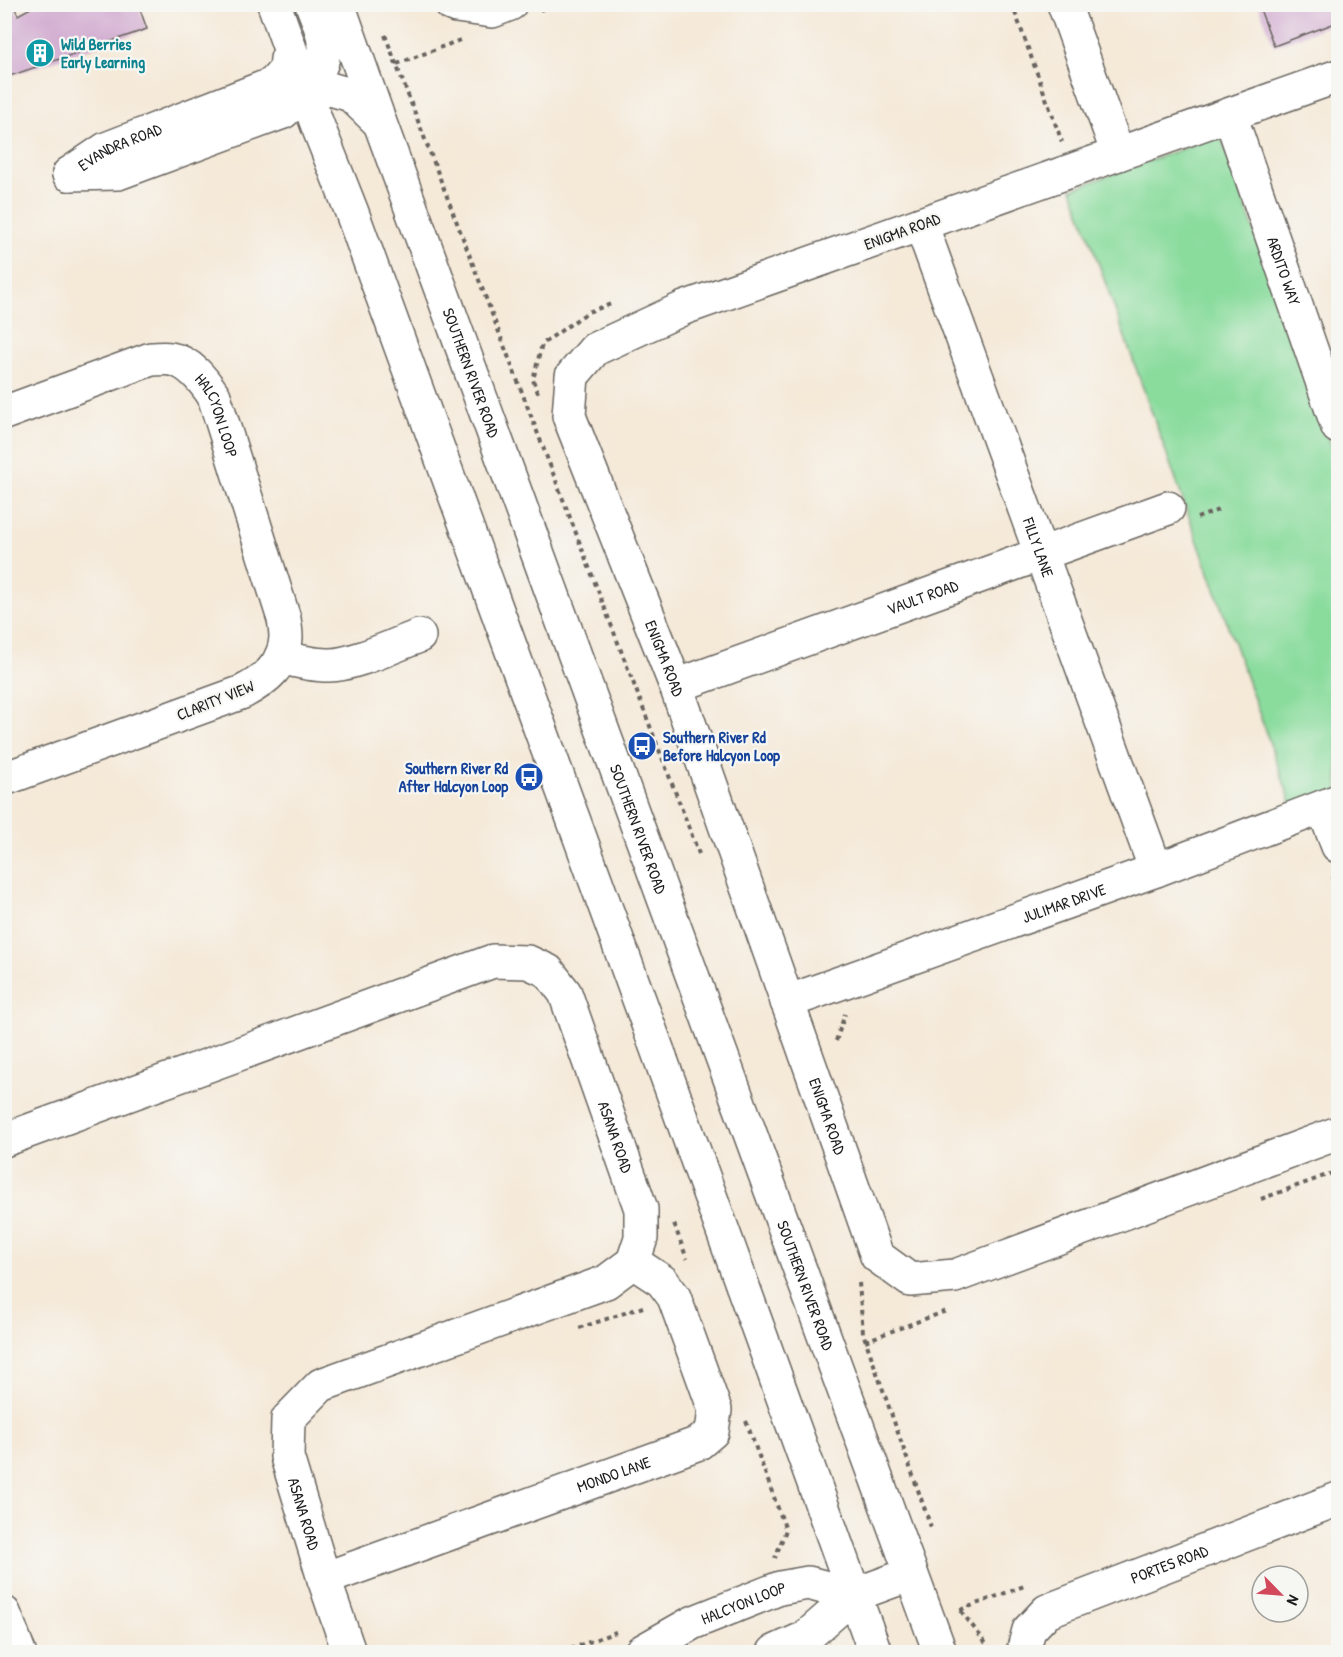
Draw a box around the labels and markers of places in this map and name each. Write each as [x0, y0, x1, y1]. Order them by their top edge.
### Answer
place label: Wild Berries Early Learning [61, 33, 145, 74]
building icon: Wild Berries Early Learning [24, 37, 56, 69]
place label: Southern River Rd Before Halcyon Loop [663, 726, 780, 767]
bus stop icon: Southern River Rd Before Halcyon Loop [626, 730, 658, 762]
place label: Southern River Rd After Halcyon Loop [399, 757, 509, 798]
bus stop icon: Southern River Rd After Halcyon Loop [513, 761, 545, 793]

